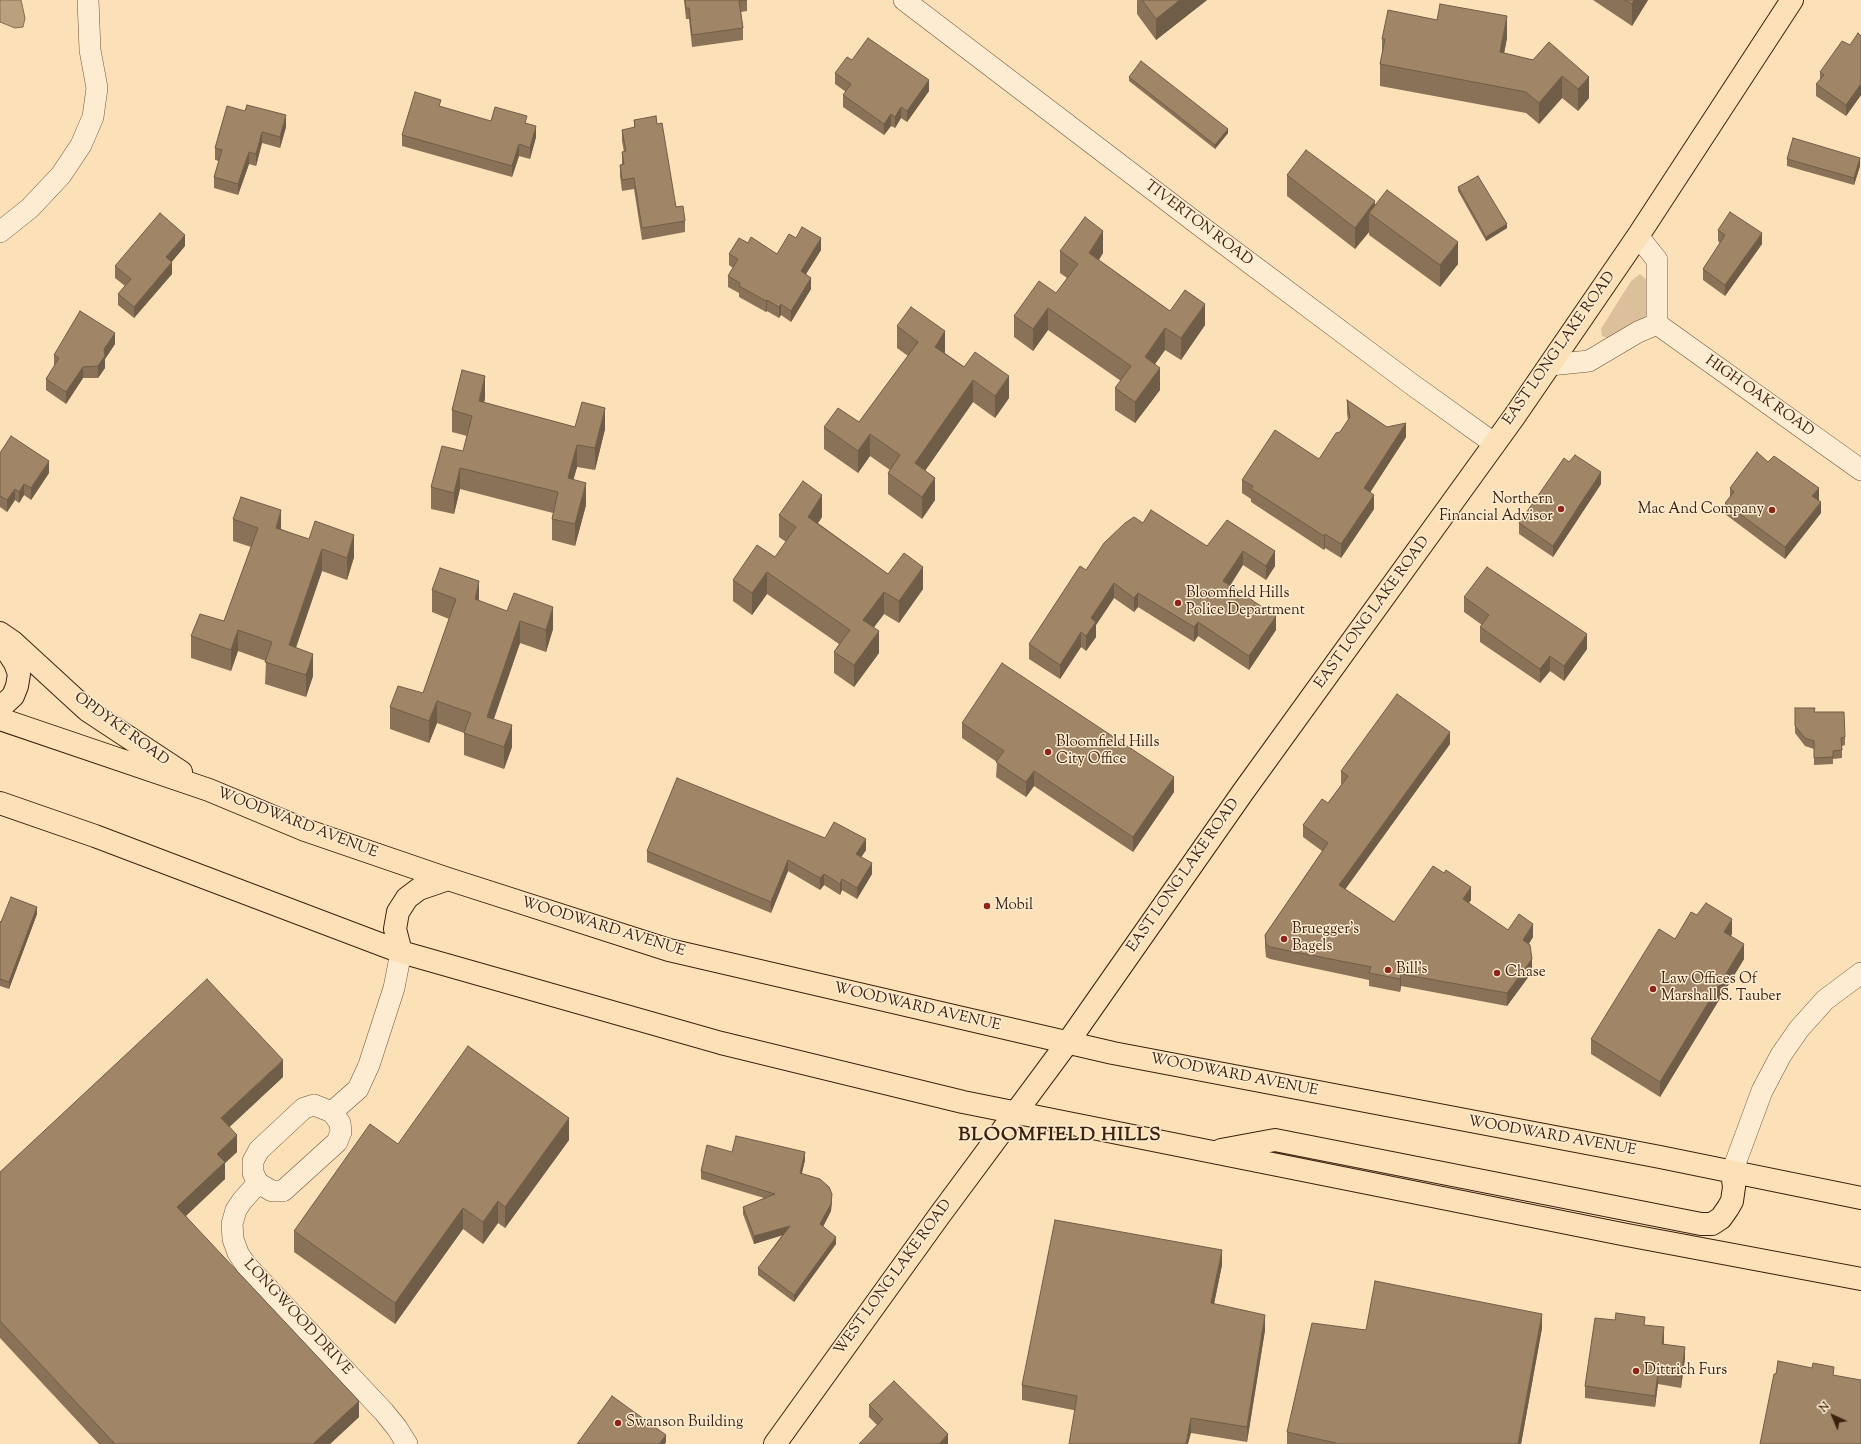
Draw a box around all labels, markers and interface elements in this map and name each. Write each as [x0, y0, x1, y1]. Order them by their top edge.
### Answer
street label: TIVERTON ROAD [1140, 177, 1256, 271]
street label: EAST LONG LAKE ROAD [1500, 269, 1620, 429]
street label: HIGH OAK ROAD [1701, 353, 1817, 441]
place label: Northern Financial Advisor [1439, 491, 1553, 526]
place label: Mac And Company [1638, 501, 1764, 519]
marker: Northern Financial Advisor [1556, 504, 1566, 514]
marker: Mac And Company [1767, 505, 1777, 515]
street label: EAST LONG LAKE ROAD [1312, 533, 1434, 693]
place label: Bloomfield Hills Police Department [1186, 585, 1305, 620]
marker: Bloomfield Hills Police Department [1173, 598, 1183, 608]
street label: OPDYKE ROAD [70, 690, 172, 770]
place label: Bloomfield Hills City Office [1056, 734, 1159, 769]
marker: Bloomfield Hills City Office [1043, 747, 1053, 757]
street label: WOODWARD AVENUE [214, 785, 380, 863]
street label: EAST LONG LAKE ROAD [1124, 796, 1244, 956]
street label: WOODWARD AVENUE [519, 894, 687, 962]
place label: Mobil [995, 897, 1033, 915]
marker: Mobil [982, 901, 992, 911]
place label: Bruegger's Bagels [1292, 921, 1359, 956]
marker: Bruegger's Bagels [1279, 934, 1289, 944]
place label: Bill's [1396, 961, 1427, 979]
place label: Chase [1505, 964, 1546, 982]
marker: Bill's [1383, 965, 1393, 975]
marker: Chase [1492, 968, 1502, 978]
place label: Law Offices Of Marshall S. Tauber [1661, 971, 1781, 1006]
street label: WOODWARD AVENUE [832, 980, 1002, 1036]
marker: Law Offices Of Marshall S. Tauber [1648, 984, 1658, 994]
street label: WOODWARD AVENUE [1149, 1051, 1319, 1101]
street label: WOODWARD AVENUE [1466, 1113, 1638, 1161]
district label: BLOOMFIELD HILLS [958, 1126, 1162, 1148]
street label: WEST LONG LAKE ROAD [831, 1197, 957, 1359]
street label: LONGWOOD DRIVE [239, 1256, 355, 1380]
place label: Dittrich Furs [1644, 1362, 1727, 1380]
marker: Dittrich Furs [1631, 1366, 1641, 1376]
north arrow [1813, 1396, 1853, 1436]
text: N [1816, 1399, 1833, 1416]
place label: Swanson Building [626, 1414, 743, 1432]
marker: Swanson Building [613, 1418, 623, 1428]

